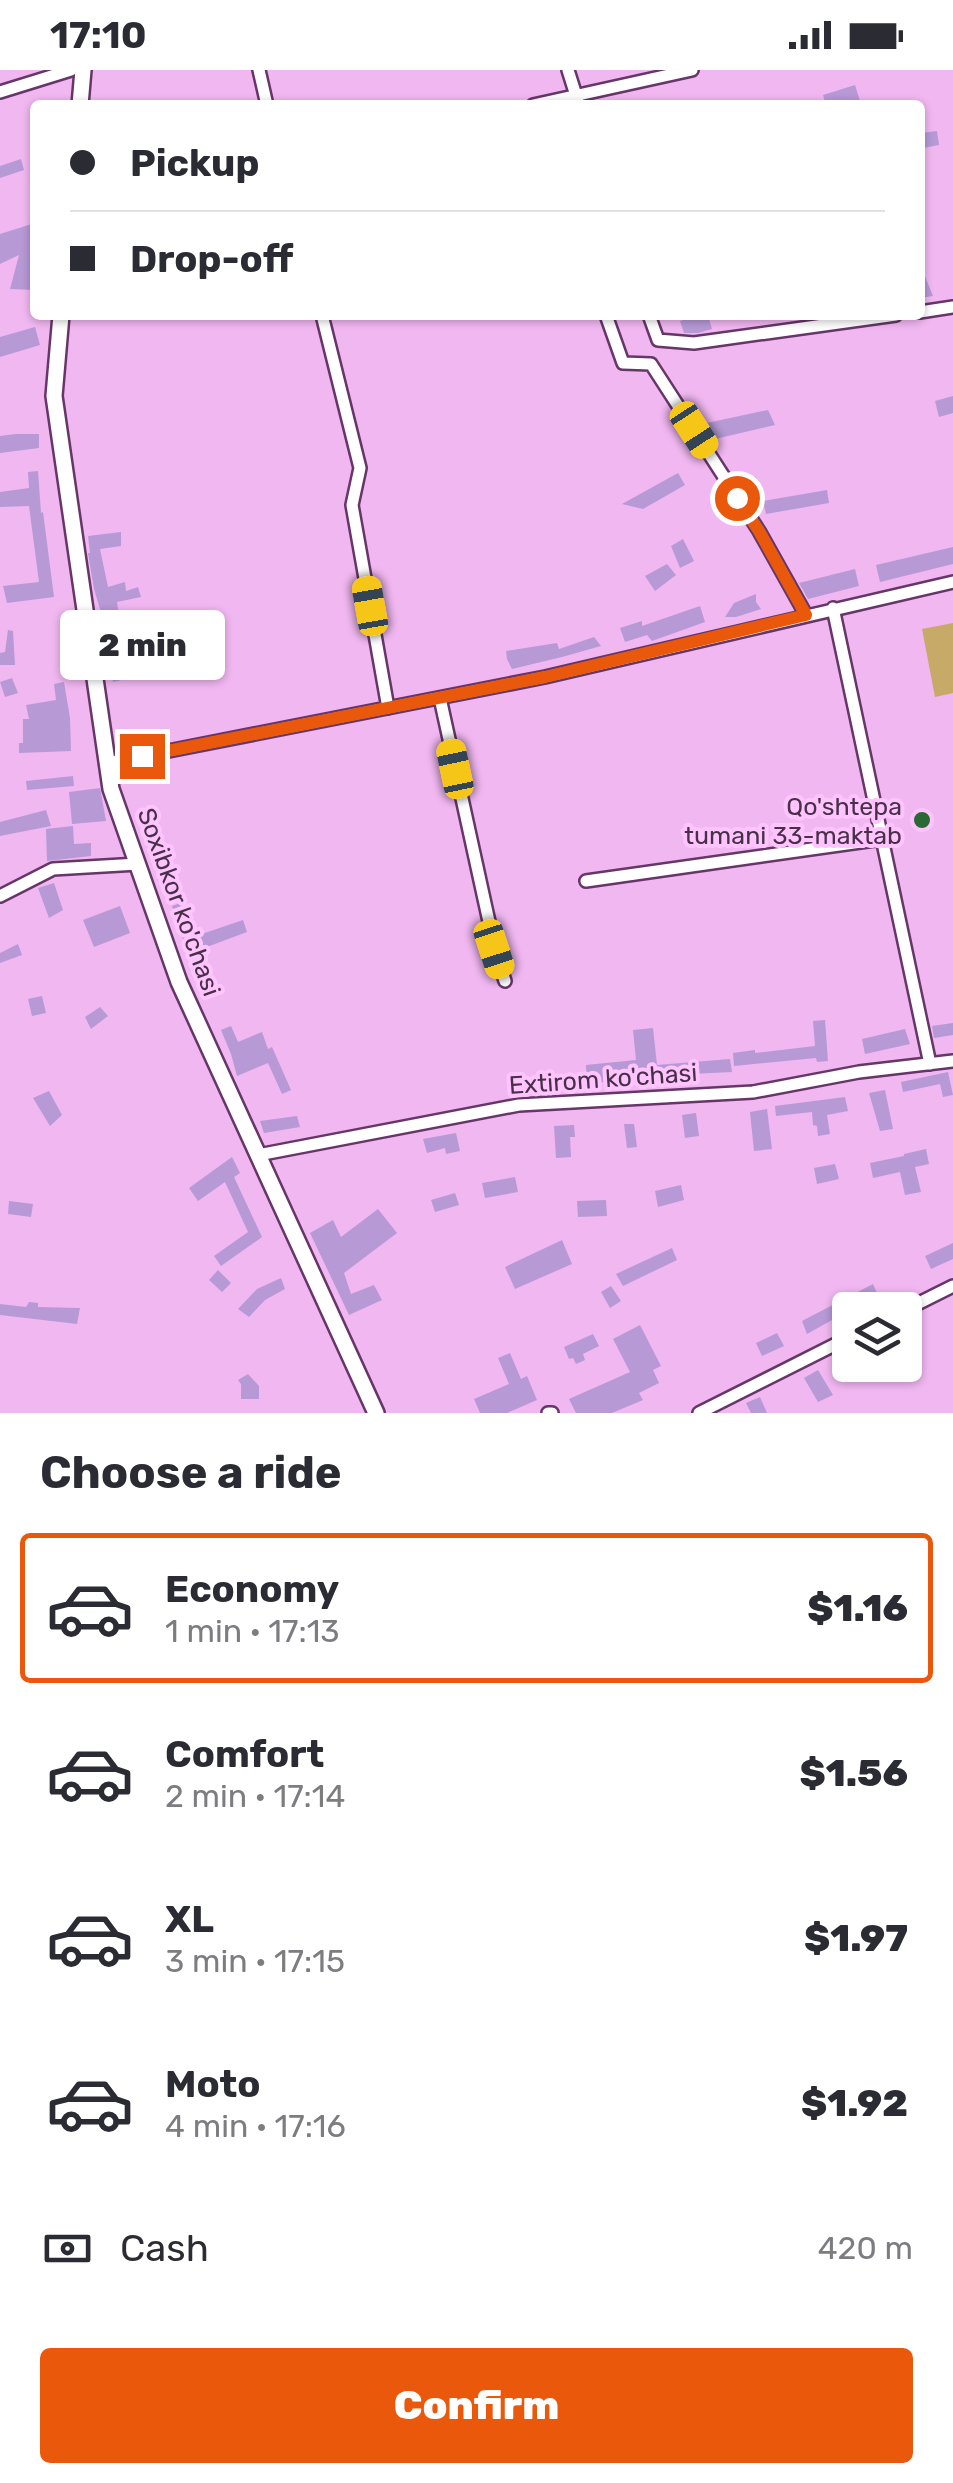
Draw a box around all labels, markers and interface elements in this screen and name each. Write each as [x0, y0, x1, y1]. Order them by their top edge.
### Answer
text: 17:10 [50, 12, 146, 58]
text: Pickup [130, 140, 259, 186]
text: Drop-off [130, 236, 293, 282]
car [665, 397, 723, 463]
route start [715, 476, 760, 521]
car [350, 574, 390, 638]
callout: 2 min [59, 611, 224, 681]
text: 2 min [98, 626, 187, 664]
route end [120, 734, 165, 779]
car [434, 737, 476, 801]
place label: Qo'shtepa tumani 33-maktab [684, 792, 902, 850]
street label: Soxibkor ko'chasi [132, 804, 226, 1000]
marker: Qo'shtepa tumani 33-maktab [911, 809, 933, 831]
car [470, 916, 518, 982]
street label: Extirom ko'chasi [508, 1058, 698, 1100]
map controls [832, 1292, 922, 1382]
button: layers [832, 1292, 922, 1382]
text: Choose a ride [40, 1446, 342, 1499]
icon: car [45, 1563, 135, 1653]
text: Economy [165, 1566, 339, 1612]
text: $1.16 [807, 1585, 908, 1631]
text: 1 min · 17:13 [165, 1612, 340, 1650]
icon: car [45, 1728, 135, 1818]
text: Comfort [165, 1731, 324, 1777]
text: $1.56 [800, 1750, 908, 1796]
text: 2 min · 17:14 [165, 1777, 345, 1815]
icon: car [45, 1893, 135, 1983]
text: XL [165, 1896, 214, 1942]
text: $1.97 [804, 1915, 908, 1961]
text: 3 min · 17:15 [165, 1942, 345, 1980]
icon: car [45, 2058, 135, 2148]
text: Moto [165, 2061, 261, 2107]
text: $1.92 [801, 2080, 908, 2126]
text: 4 min · 17:16 [165, 2107, 346, 2145]
icon: cash [40, 2221, 95, 2276]
text: Cash [120, 2225, 209, 2271]
text: 420 m [818, 2229, 913, 2267]
button: Confirm [40, 2348, 913, 2463]

